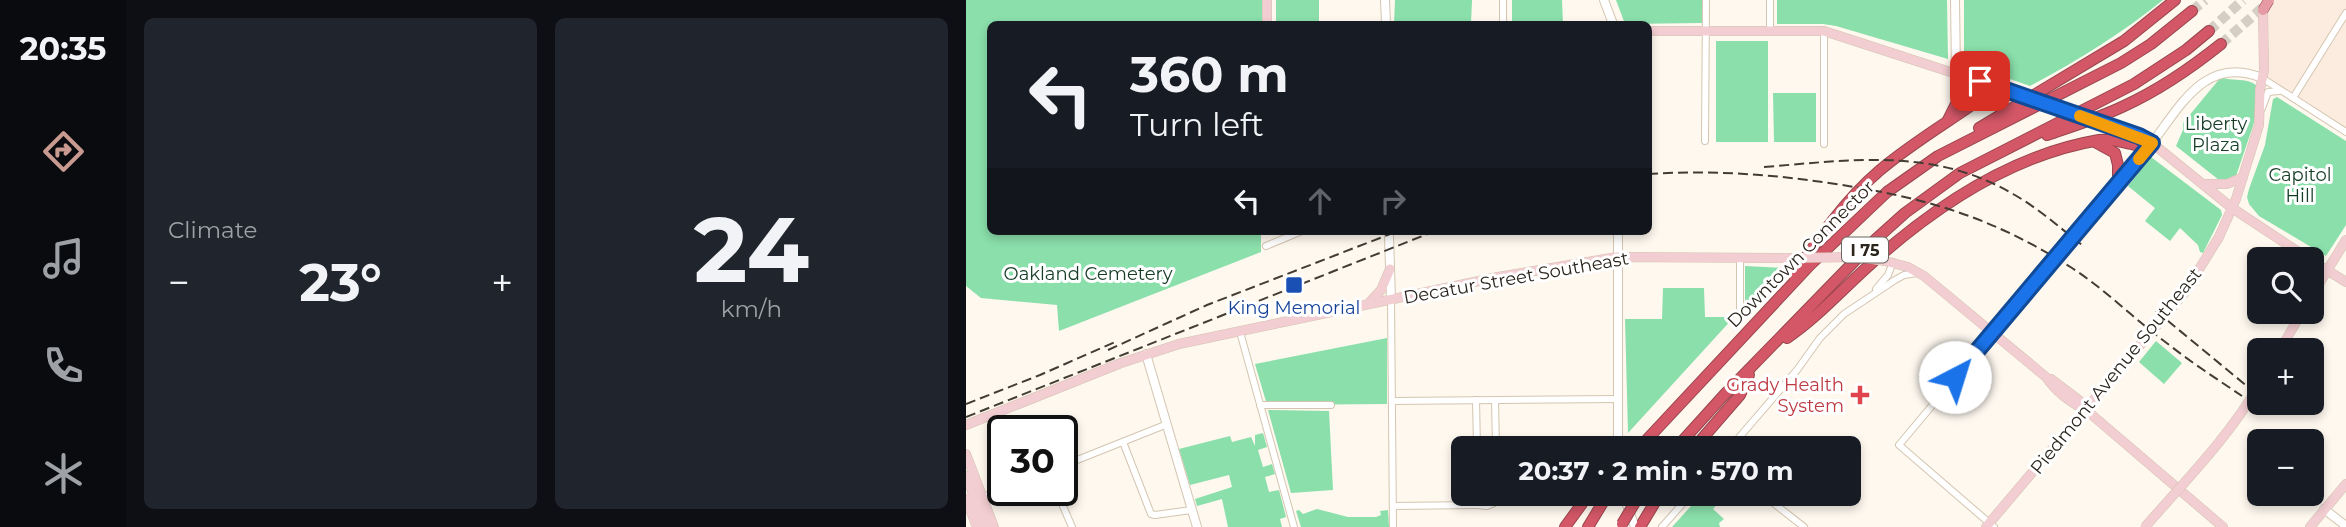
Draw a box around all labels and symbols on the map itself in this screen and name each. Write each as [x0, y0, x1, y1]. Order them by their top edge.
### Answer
pin [1950, 51, 2010, 111]
park label: Liberty Plaza [2185, 113, 2247, 156]
park label: Capitol Hill [2268, 164, 2332, 207]
street label: Downtown Connector [1723, 176, 1879, 332]
road number: I 75 [1842, 238, 1888, 262]
street label: Decatur Street Southeast [1402, 247, 1630, 309]
park label: Oakland Cemetery [1004, 263, 1173, 285]
street label: Piedmont Avenue Southeast [2026, 263, 2206, 479]
marker: King Memorial [1284, 275, 1304, 295]
place label: King Memorial [1228, 297, 1360, 319]
position arrow [1918, 340, 1992, 414]
place label: Grady Health System [1726, 374, 1844, 417]
marker: Grady Health System [1850, 385, 1870, 405]
speed limit sign: 30 [987, 415, 1078, 506]

